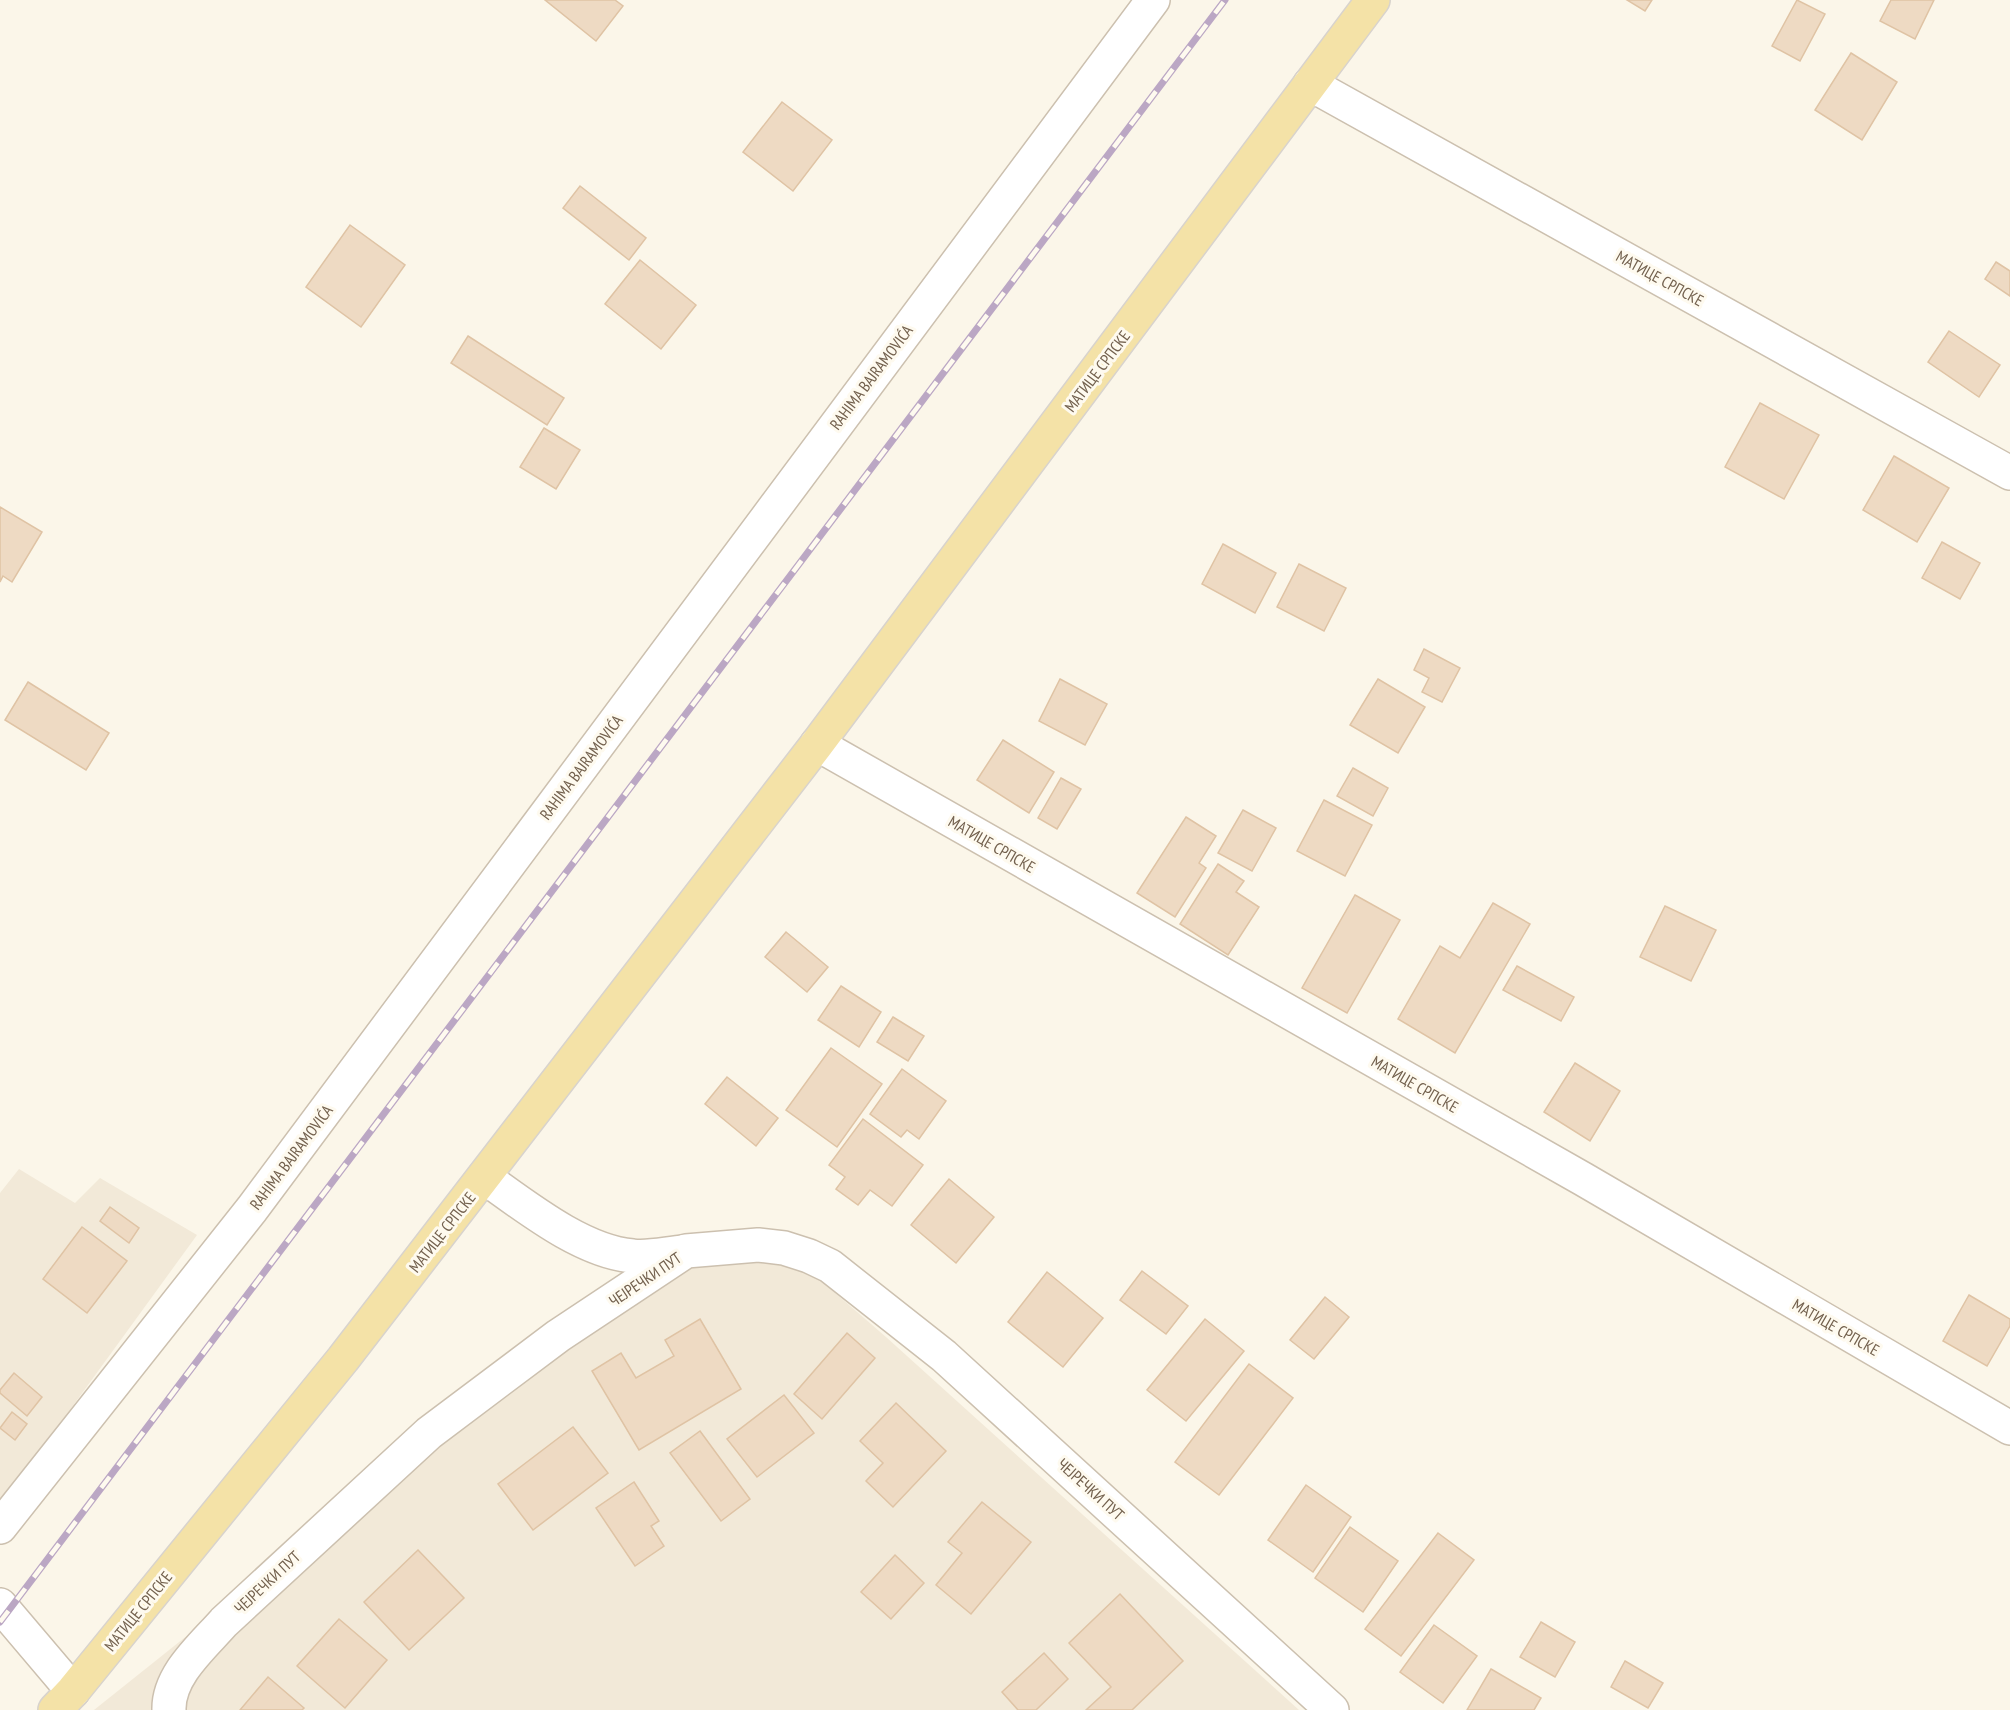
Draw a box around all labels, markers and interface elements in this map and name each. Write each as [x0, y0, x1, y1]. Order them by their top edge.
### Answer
street label: МАТИЦЕ СРПСКЕ [1613, 246, 1707, 310]
street label: RAHIMA BAJRAMOVIĆA [825, 320, 917, 433]
street label: МАТИЦЕ СРПСКЕ [1060, 326, 1134, 416]
street label: RAHIMA BAJRAMOVIĆA [535, 710, 627, 823]
street label: МАТИЦЕ СРПСКЕ [945, 811, 1039, 877]
street label: МАТИЦЕ СРПСКЕ [1368, 1051, 1462, 1117]
street label: RAHIMA BAJRAMOVIĆA [245, 1100, 337, 1213]
street label: МАТИЦЕ СРПСКЕ [404, 1188, 480, 1276]
street label: ЧЕЈРЕЧКИ ПУТ [605, 1248, 685, 1310]
street label: МАТИЦЕ СРПСКЕ [1789, 1294, 1883, 1360]
street label: ЧЕЈРЕЧКИ ПУТ [1053, 1454, 1129, 1524]
street label: ЧЕЈРЕЧКИ ПУТ [230, 1546, 304, 1618]
street label: МАТИЦЕ СРПСКЕ [100, 1567, 176, 1655]

